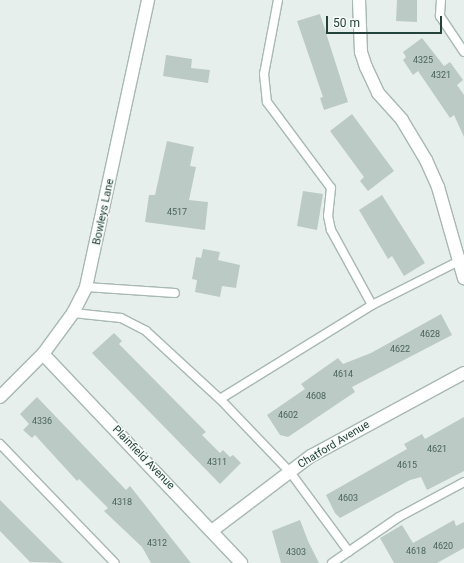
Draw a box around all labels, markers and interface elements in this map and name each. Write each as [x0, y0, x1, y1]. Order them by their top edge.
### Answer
scale bar [328, 8, 444, 34]
text: 50 m [333, 16, 360, 30]
house number: 4325 [413, 55, 433, 65]
house number: 4321 [431, 70, 451, 80]
street label: Bowleys Lane [91, 178, 117, 246]
house number: 4517 [167, 207, 187, 217]
house number: 4628 [420, 329, 440, 339]
house number: 4622 [390, 344, 410, 354]
house number: 4614 [333, 369, 353, 379]
house number: 4608 [306, 391, 326, 401]
house number: 4602 [278, 410, 298, 420]
house number: 4336 [32, 416, 52, 426]
street label: Chatford Avenue [296, 418, 372, 472]
street label: Plainfield Avenue [109, 423, 177, 493]
house number: 4621 [427, 444, 447, 454]
house number: 4311 [207, 457, 227, 467]
house number: 4615 [397, 460, 417, 470]
house number: 4603 [338, 493, 358, 503]
house number: 4318 [112, 497, 132, 507]
house number: 4312 [147, 538, 167, 548]
house number: 4620 [433, 541, 453, 551]
house number: 4618 [406, 546, 426, 556]
house number: 4303 [286, 547, 306, 557]

